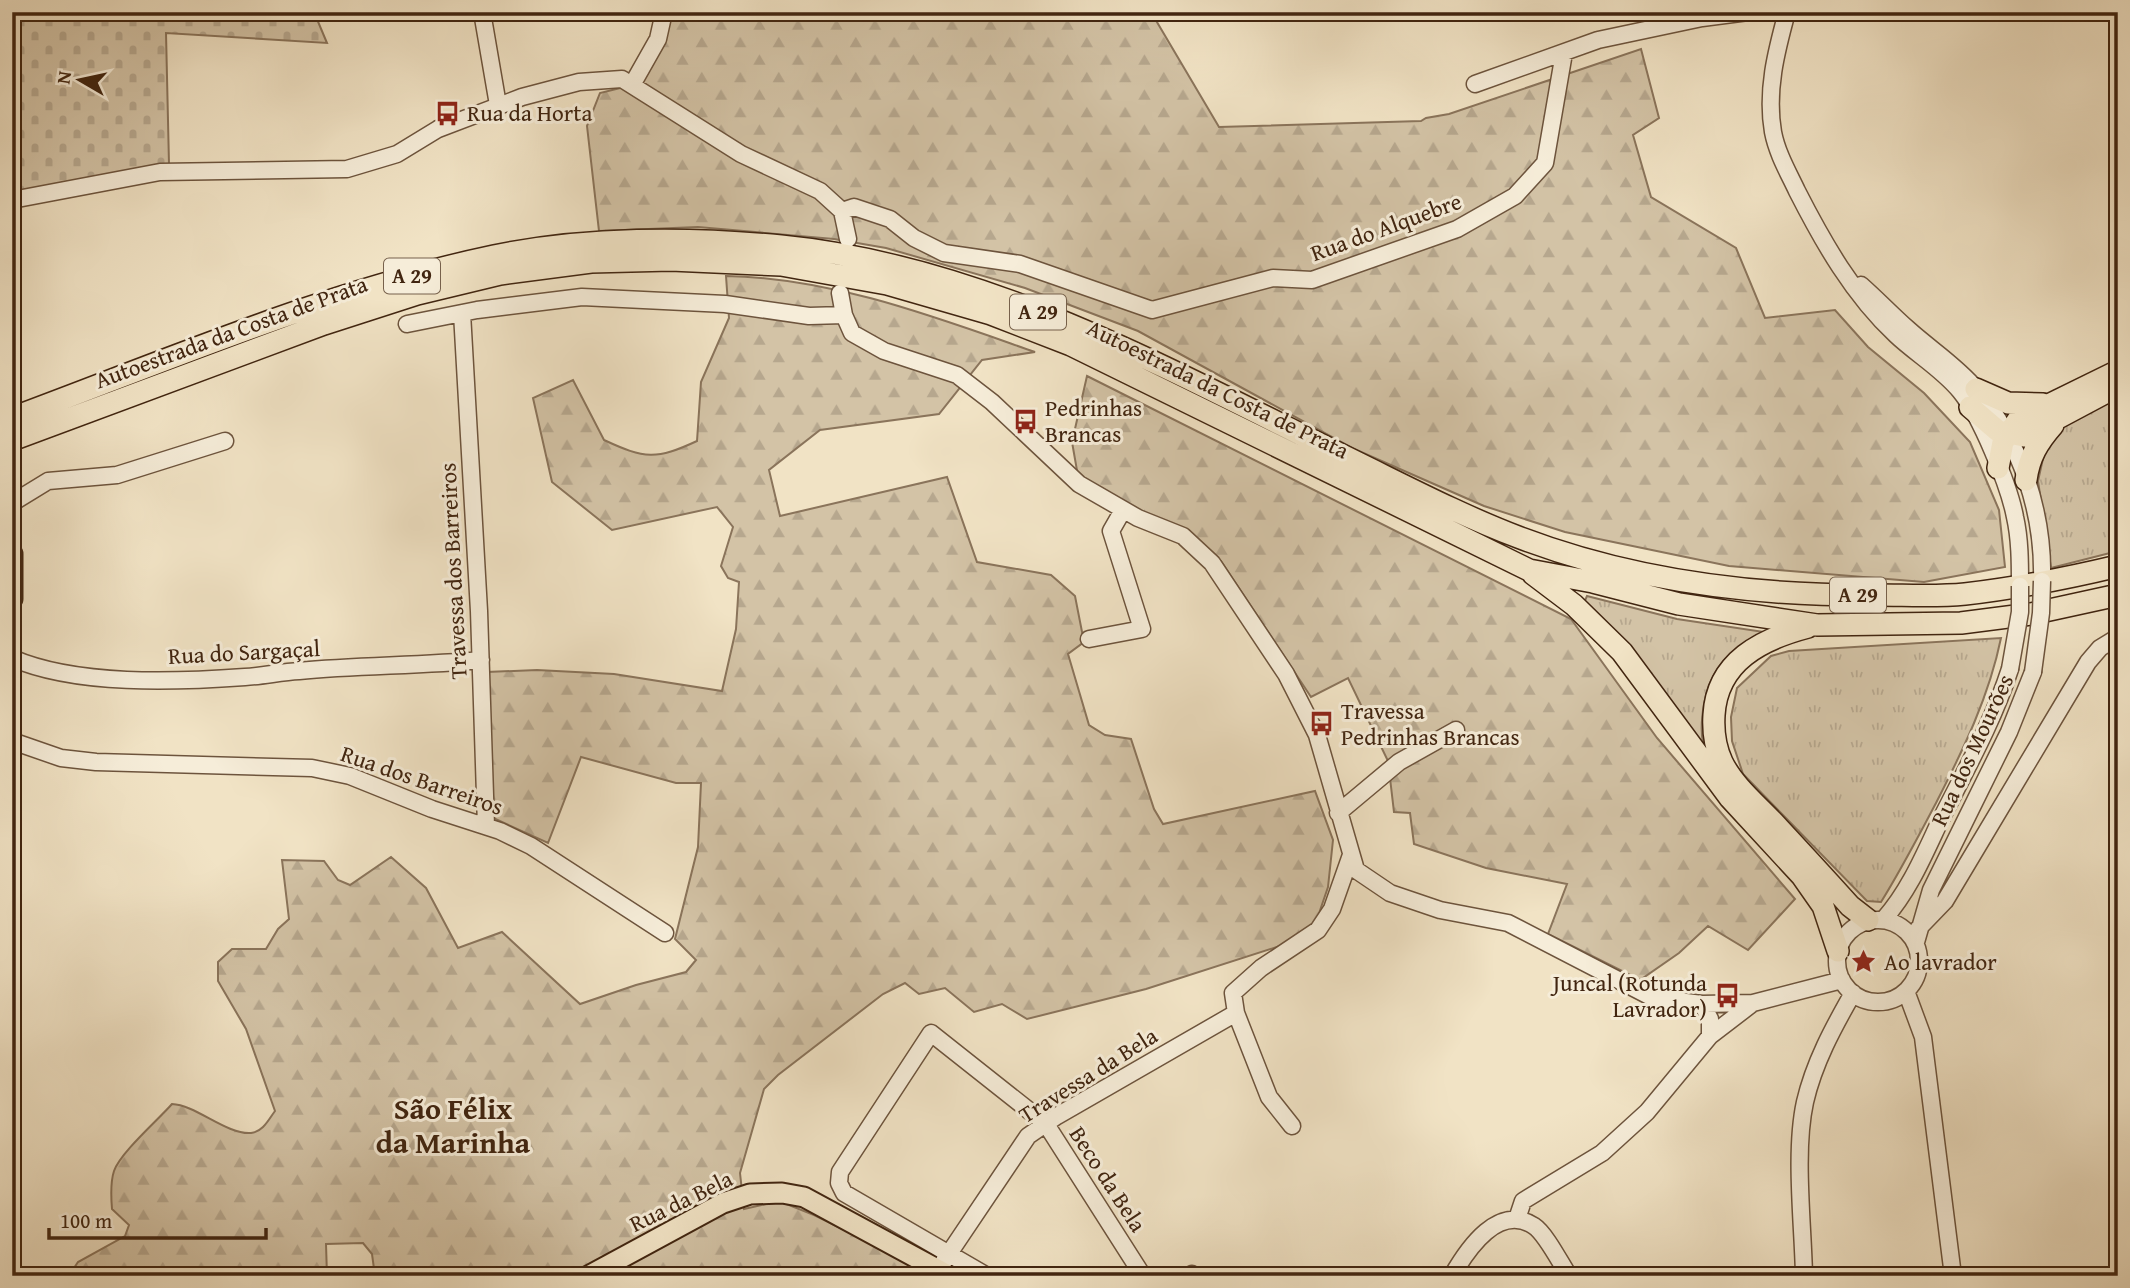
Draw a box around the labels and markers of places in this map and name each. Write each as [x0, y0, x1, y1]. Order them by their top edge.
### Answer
place label: Rua da Horta [467, 96, 592, 129]
bus stop icon: Rua da Horta [433, 99, 461, 127]
place label: Pedrinhas Brancas [1045, 391, 1142, 450]
bus stop icon: Pedrinhas Brancas [1011, 407, 1039, 435]
place label: Travessa Pedrinhas Brancas [1341, 694, 1520, 753]
bus stop icon: Travessa Pedrinhas Brancas [1307, 710, 1335, 738]
place label: Ao lavrador [1884, 945, 1997, 978]
place icon: Ao lavrador [1850, 948, 1878, 976]
place label: Juncal (Rotunda Lavrador) [1550, 966, 1707, 1025]
bus stop icon: Juncal (Rotunda Lavrador) [1713, 982, 1741, 1010]

